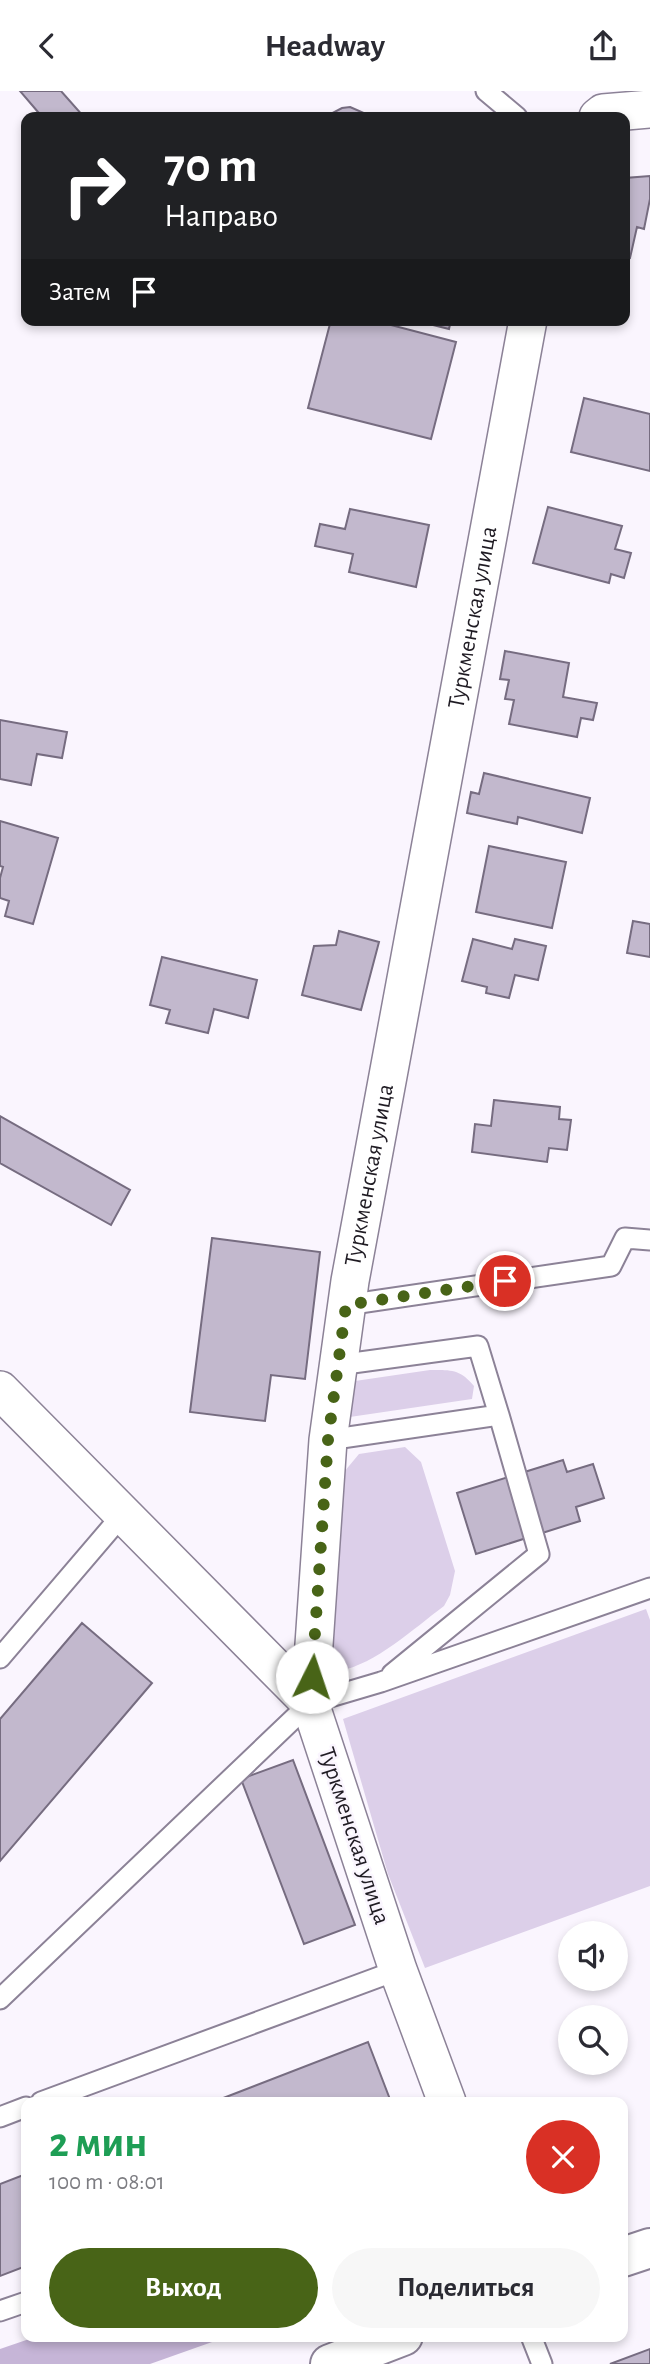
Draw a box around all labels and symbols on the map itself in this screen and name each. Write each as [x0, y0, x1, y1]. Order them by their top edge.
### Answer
street label: Туркменская улица [444, 524, 502, 710]
street label: Туркменская улица [341, 1082, 398, 1268]
pin [475, 1251, 535, 1311]
position arrow [275, 1640, 349, 1714]
street label: Туркменская улица [314, 1745, 394, 1928]

